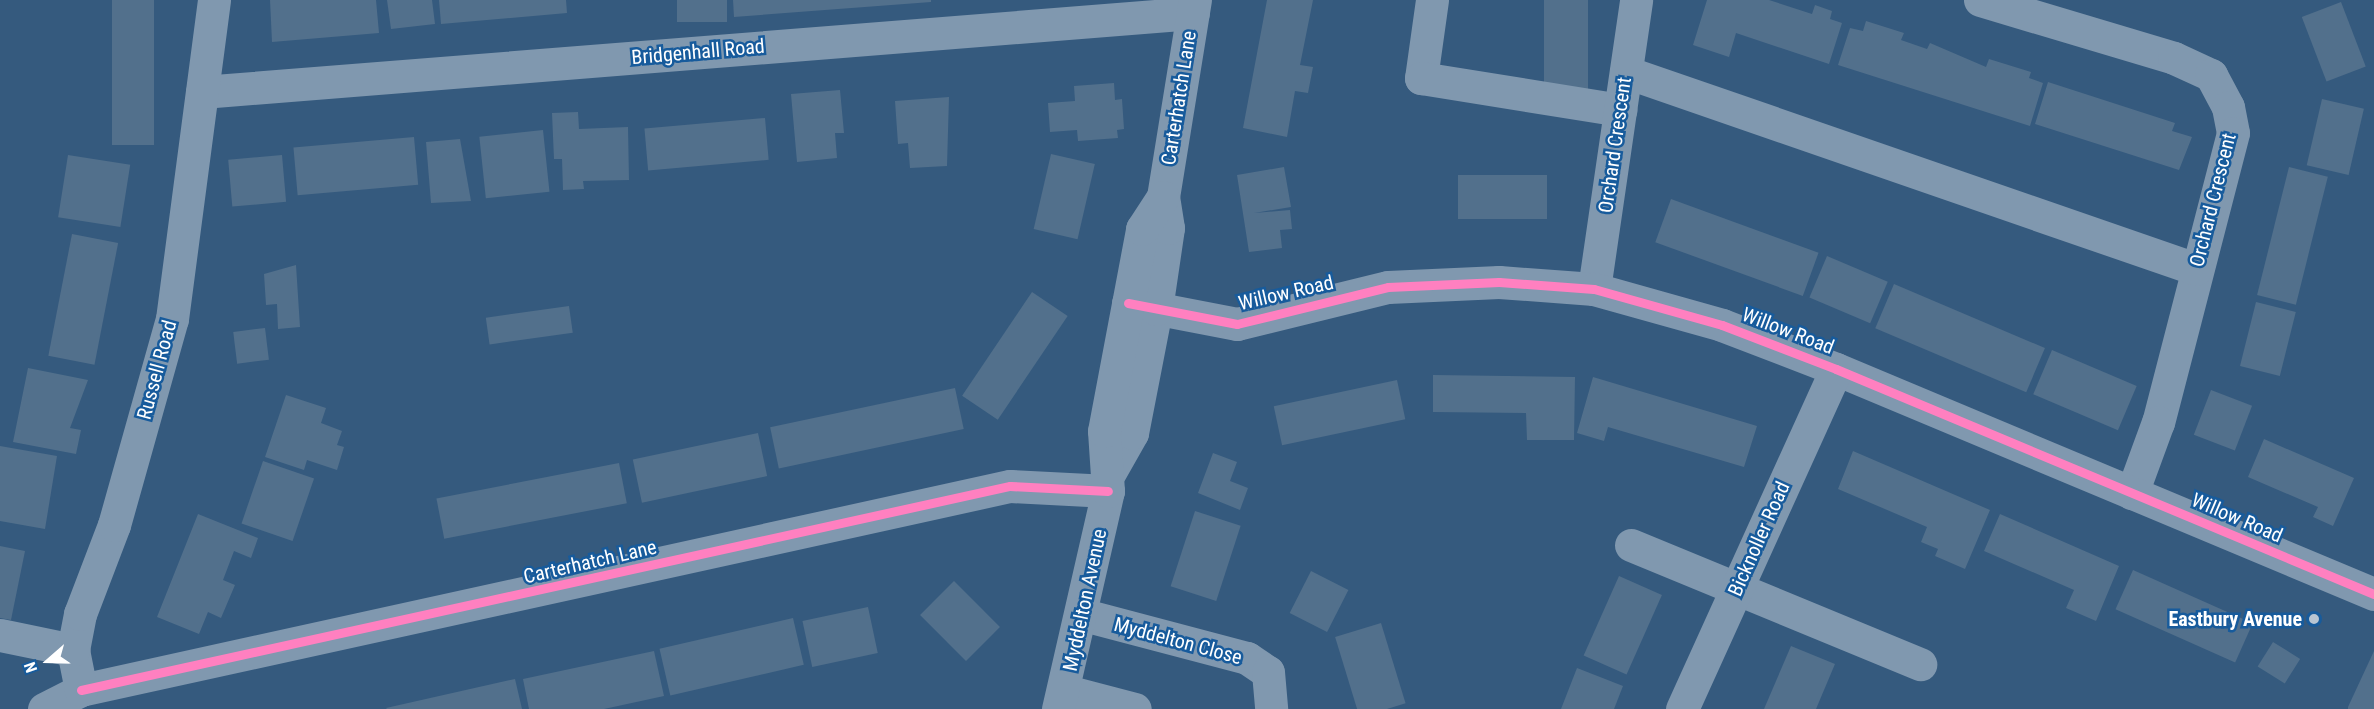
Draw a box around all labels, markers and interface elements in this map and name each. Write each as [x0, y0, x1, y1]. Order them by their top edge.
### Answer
street label: Carterhatch Lane [1157, 29, 1201, 167]
street label: Bridgenhall Road [630, 34, 766, 70]
street label: Orchard Crescent [1594, 76, 1636, 214]
street label: Orchard Crescent [2185, 131, 2241, 269]
street label: Willow Road [1236, 270, 1336, 316]
street label: Willow Road [1739, 302, 1837, 360]
street label: Russell Road [132, 318, 182, 422]
street label: Bicknoller Road [1723, 478, 1795, 600]
street label: Willow Road [2188, 488, 2286, 548]
street label: Myddelton Avenue [1058, 527, 1112, 673]
street label: Carterhatch Lane [521, 535, 659, 589]
place label: Eastbury Avenue [2168, 607, 2302, 631]
street label: Myddelton Close [1111, 612, 1245, 670]
marker: Eastbury Avenue [2307, 612, 2321, 626]
north arrow [18, 631, 78, 691]
text: N [20, 659, 41, 675]

